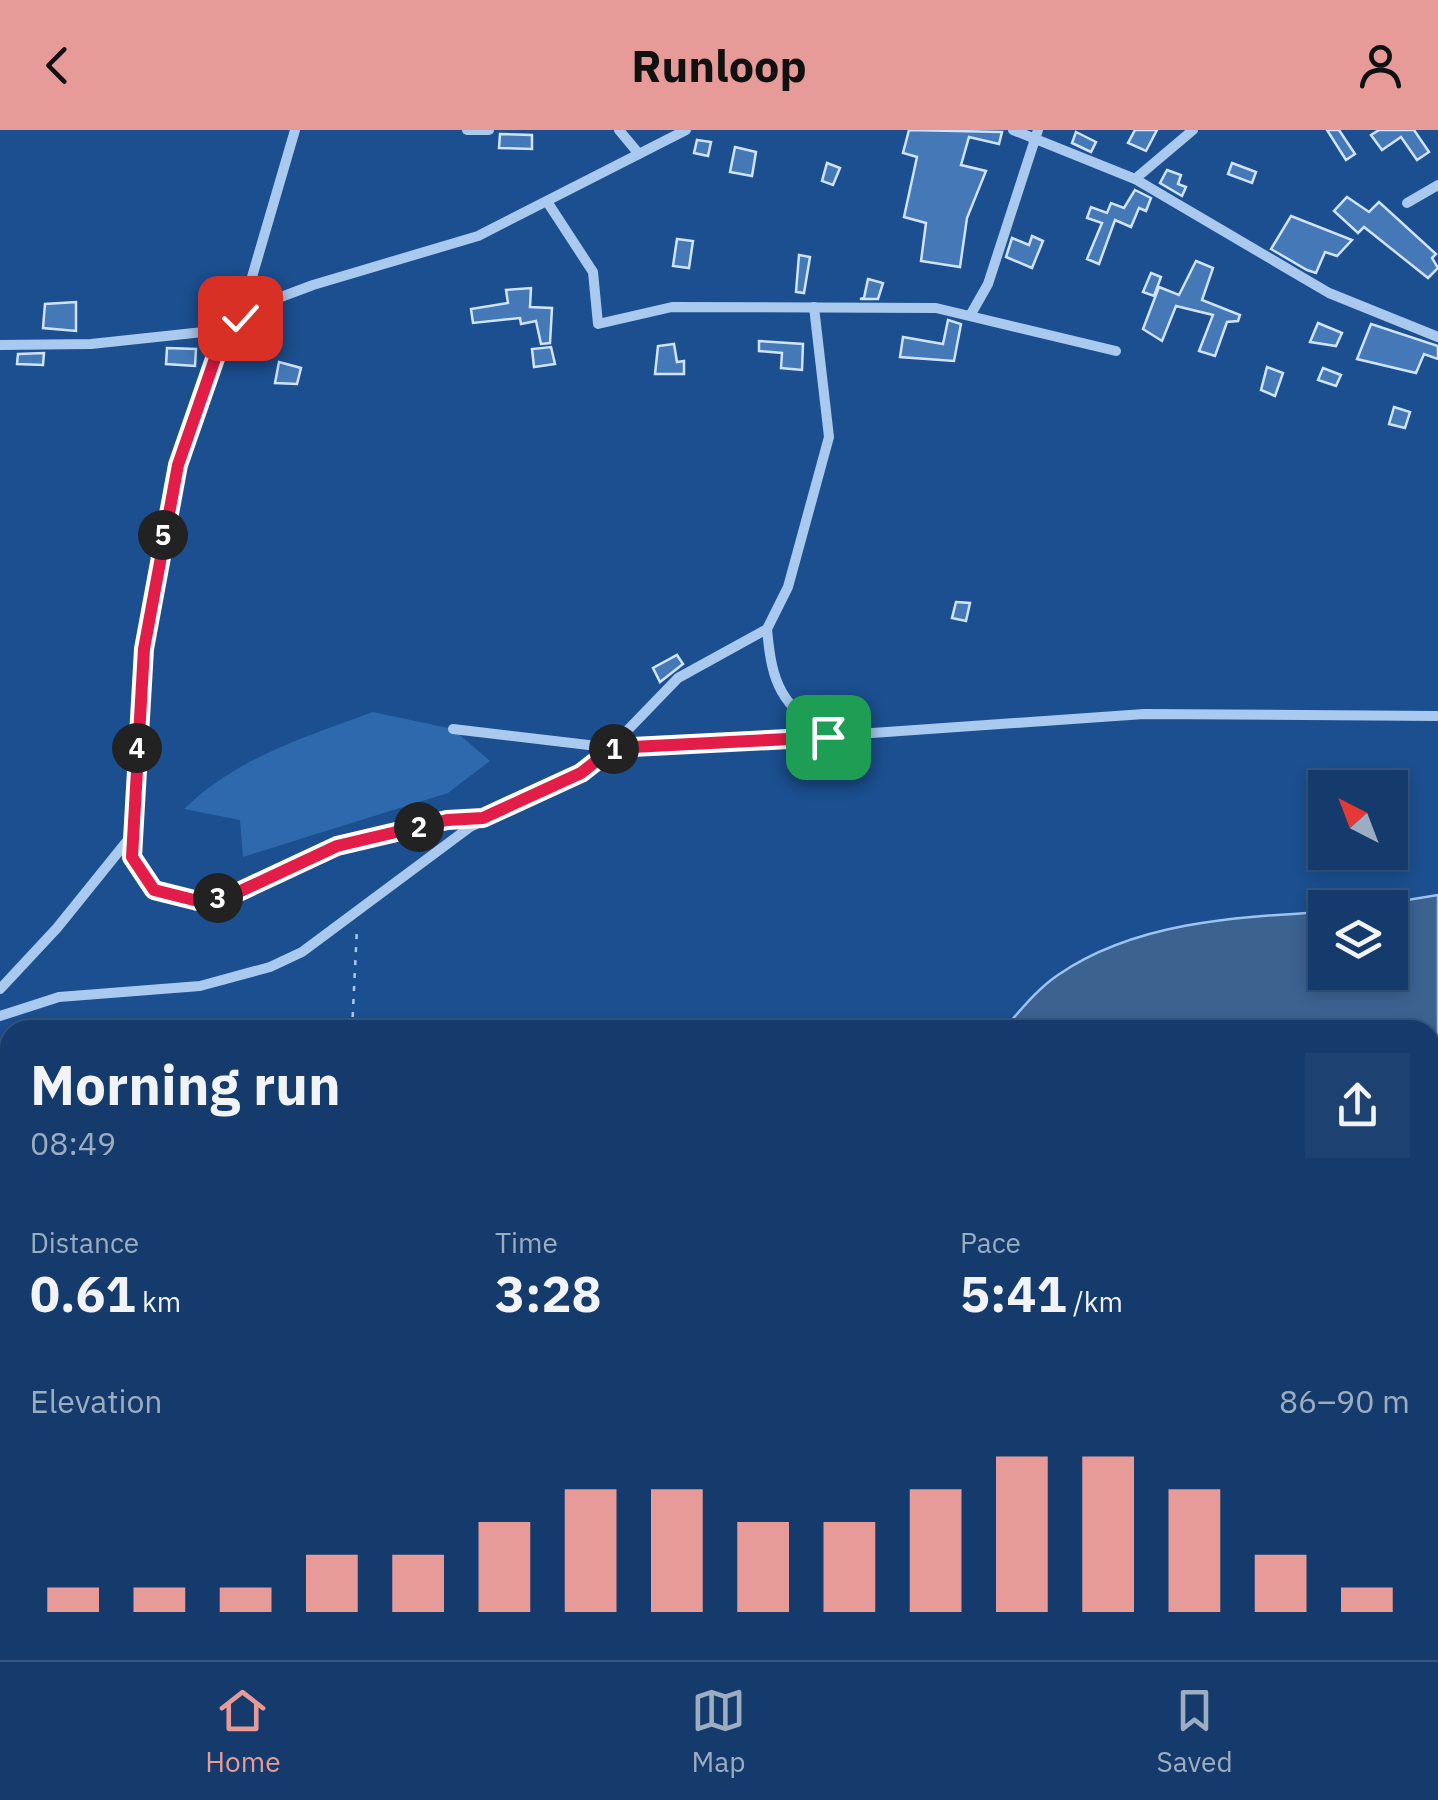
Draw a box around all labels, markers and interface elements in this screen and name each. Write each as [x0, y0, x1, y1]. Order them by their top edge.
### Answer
text: Runloop [631, 36, 807, 94]
icon: back [30, 38, 85, 93]
icon: person [1353, 38, 1408, 93]
pin [198, 276, 283, 361]
icon: check [213, 291, 268, 346]
pin: 5 [138, 510, 188, 560]
text: 5 [155, 516, 171, 553]
pin [786, 695, 871, 780]
icon: arrive [801, 710, 856, 765]
pin: 4 [112, 723, 162, 773]
pin: 1 [589, 724, 639, 774]
text: 4 [129, 729, 145, 766]
text: 1 [606, 730, 622, 767]
north arrow [1308, 770, 1408, 870]
map controls [1308, 770, 1408, 990]
pin: 2 [394, 802, 444, 852]
text: 2 [411, 808, 427, 845]
pin: 3 [193, 873, 243, 923]
text: 3 [210, 879, 226, 916]
button: layers [1308, 890, 1408, 990]
text: Morning run [30, 1049, 341, 1120]
button: share [1305, 1053, 1410, 1158]
text: 08:49 [30, 1122, 116, 1164]
text: Distance [30, 1224, 139, 1261]
text: Time [495, 1224, 558, 1261]
text: Pace [960, 1224, 1021, 1261]
text: 0.61 [30, 1261, 136, 1326]
text: 3:28 [495, 1261, 602, 1326]
text: 5:41 [960, 1261, 1067, 1326]
text: km [136, 1283, 181, 1320]
text: /km [1067, 1283, 1123, 1320]
text: Elevation [30, 1380, 163, 1422]
text: 86–90 m [1279, 1380, 1410, 1422]
tab: Home [205, 1683, 281, 1780]
tab: Map [691, 1683, 746, 1780]
tab: Saved [1157, 1683, 1233, 1780]

